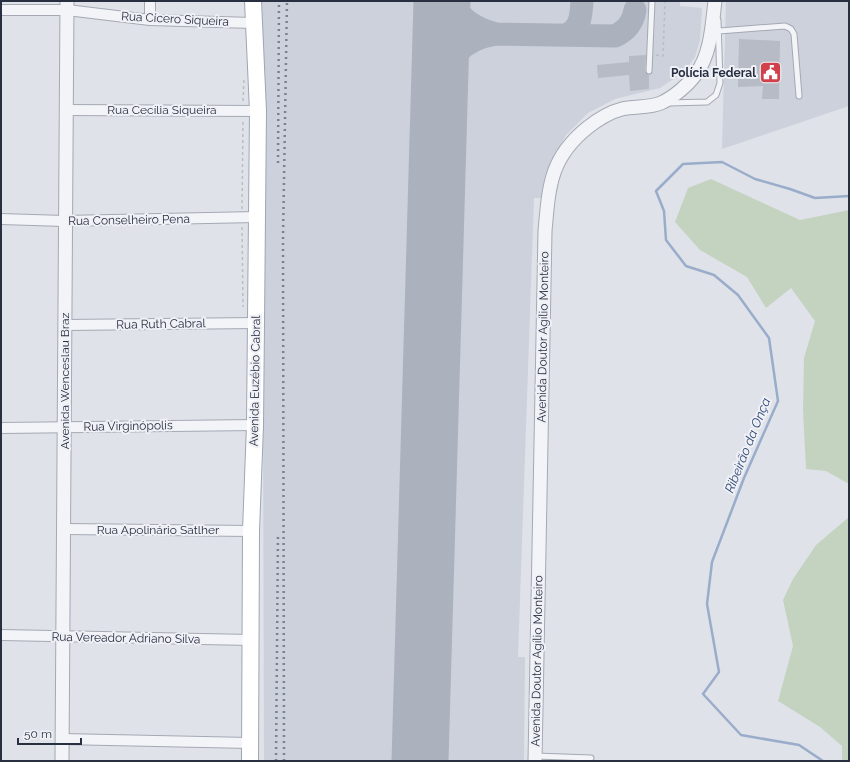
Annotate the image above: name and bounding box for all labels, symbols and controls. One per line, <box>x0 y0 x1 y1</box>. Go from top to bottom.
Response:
street label: Rua Cícero Siqueira <box>121 9 229 29</box>
public building icon: Polícia Federal <box>758 60 784 86</box>
place label: Polícia Federal <box>671 66 756 80</box>
street label: Rua Cecília Siqueira <box>107 103 217 117</box>
street label: Rua Conselheiro Pena <box>68 212 190 228</box>
street label: Avenida Doutor Agílio Monteiro <box>535 251 551 423</box>
street label: Avenida Wenceslau Braz <box>58 312 72 449</box>
street label: Avenida Euzébio Cabral <box>247 315 263 447</box>
street label: Rua Ruth Cabral <box>116 316 207 332</box>
water label: Ribeirão da Onça <box>722 395 773 495</box>
street label: Rua Virginópolis <box>83 418 173 434</box>
street label: Rua Apolinário Satlher <box>97 523 220 537</box>
street label: Avenida Doutor Agílio Monteiro <box>529 575 545 747</box>
street label: Rua Vereador Adriano Silva <box>51 630 201 646</box>
scale bar <box>18 720 81 746</box>
text: 50 m <box>24 727 52 741</box>

